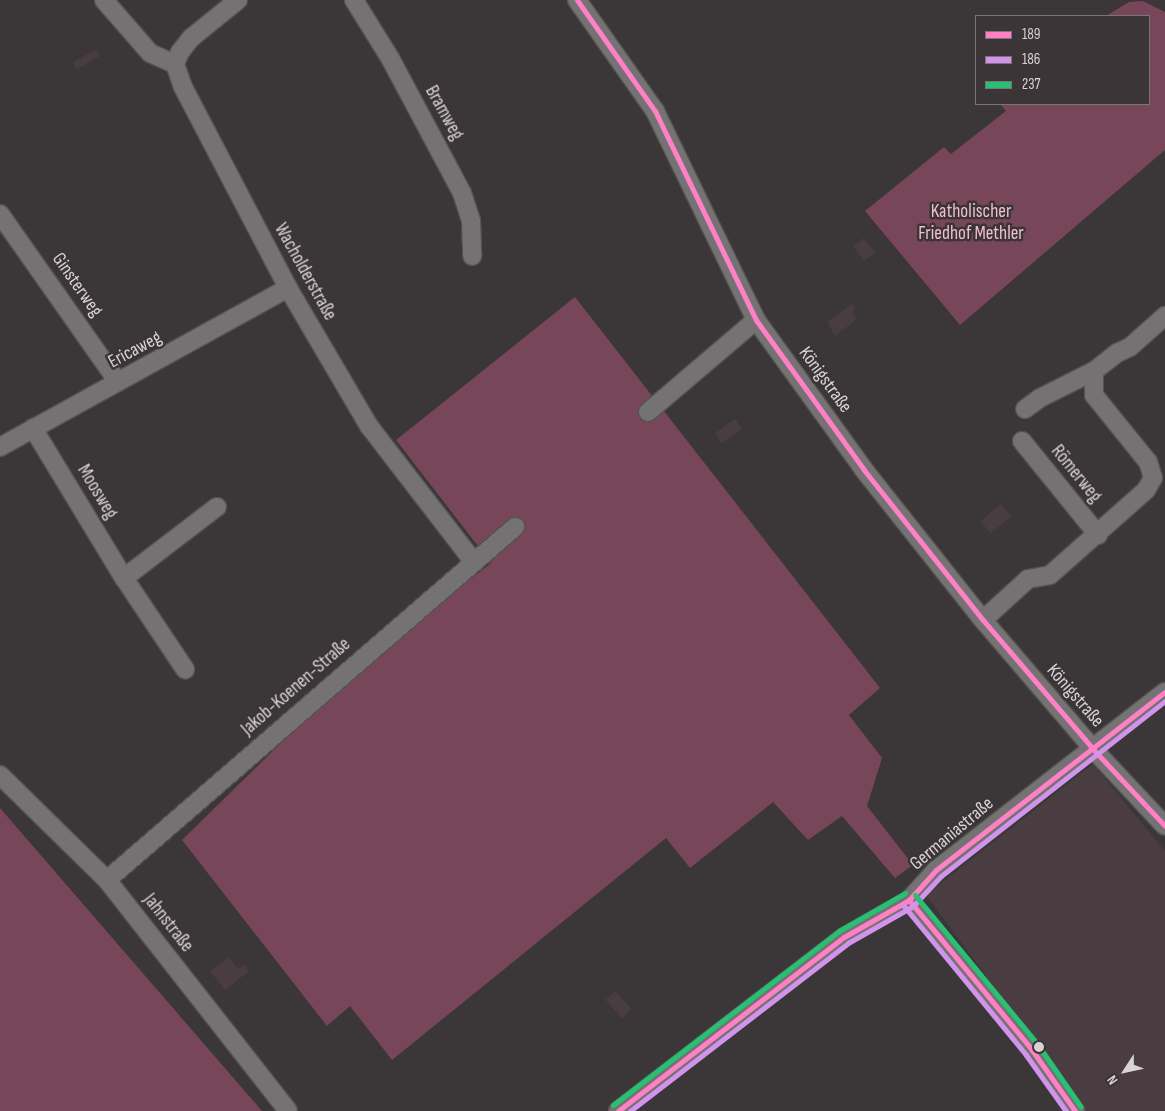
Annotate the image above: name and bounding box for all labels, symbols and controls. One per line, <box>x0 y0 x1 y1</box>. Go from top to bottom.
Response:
legend <box>975 15 1150 105</box>
text: 189 <box>1022 25 1040 44</box>
text: 186 <box>1022 50 1040 69</box>
text: 237 <box>1022 75 1041 94</box>
street label: Bramweg <box>420 82 468 144</box>
park label: Katholischer Friedhof Methler <box>918 201 1024 245</box>
street label: Wacholderstraße <box>269 219 341 325</box>
street label: Ginsterweg <box>47 249 107 321</box>
street label: Ericaweg <box>104 327 166 373</box>
street label: Königstraße <box>793 343 857 417</box>
street label: Römerweg <box>1046 440 1106 508</box>
street label: Moosweg <box>72 461 122 523</box>
street label: Jakob-Koenen-Straße <box>237 633 355 741</box>
street label: Königstraße <box>1041 660 1109 732</box>
street label: Germaniastraße <box>906 793 998 875</box>
street label: Jahnstraße <box>138 889 198 957</box>
unlabelled marker <box>1034 1042 1044 1052</box>
north arrow <box>1100 1046 1150 1096</box>
text: N <box>1103 1072 1121 1088</box>

